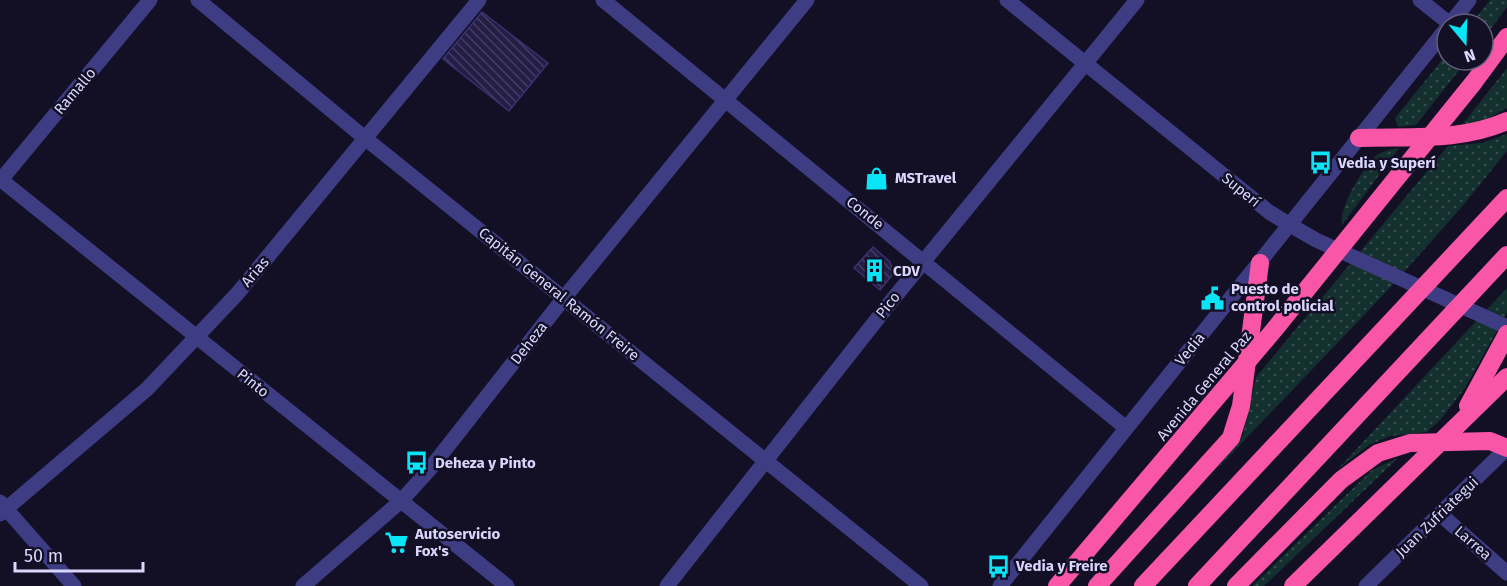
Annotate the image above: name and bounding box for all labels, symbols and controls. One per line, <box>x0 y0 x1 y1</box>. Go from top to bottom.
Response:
north arrow <box>1435 12 1495 72</box>
text: N <box>1462 45 1478 66</box>
street label: Ramallo <box>50 64 100 118</box>
bus stop icon: Vedia y Superí <box>1307 150 1333 176</box>
place label: Vedia y Superí <box>1337 154 1436 172</box>
shop icon: MSTravel <box>864 165 890 191</box>
place label: MSTravel <box>895 169 957 187</box>
street label: Superí <box>1218 169 1264 211</box>
street label: Conde <box>843 193 887 233</box>
street label: Capitán General Ramón Freire <box>475 224 643 364</box>
street label: Arias <box>237 253 273 291</box>
building icon: CDV <box>862 258 888 284</box>
place label: CDV <box>893 262 920 280</box>
place label: Puesto de control policial <box>1231 280 1334 315</box>
public building icon: Puesto de control policial <box>1200 285 1226 311</box>
street label: Pico <box>872 288 904 322</box>
street label: Deheza <box>507 318 551 368</box>
street label: Avenida General Paz <box>1153 327 1255 444</box>
street label: Vedia <box>1171 329 1209 369</box>
street label: Pinto <box>233 365 273 401</box>
bus stop icon: Deheza y Pinto <box>404 450 430 476</box>
place label: Deheza y Pinto <box>435 454 536 472</box>
street label: Juan Zufriategui <box>1392 473 1482 561</box>
street label: Larrea <box>1451 522 1495 564</box>
place label: Autoservicio Fox's <box>414 525 501 560</box>
supermarket icon: Autoservicio Fox's <box>384 530 410 556</box>
scale bar <box>15 535 142 573</box>
text: 50 m <box>24 545 63 567</box>
bus stop icon: Vedia y Freire <box>985 553 1011 579</box>
place label: Vedia y Freire <box>1015 557 1108 575</box>

